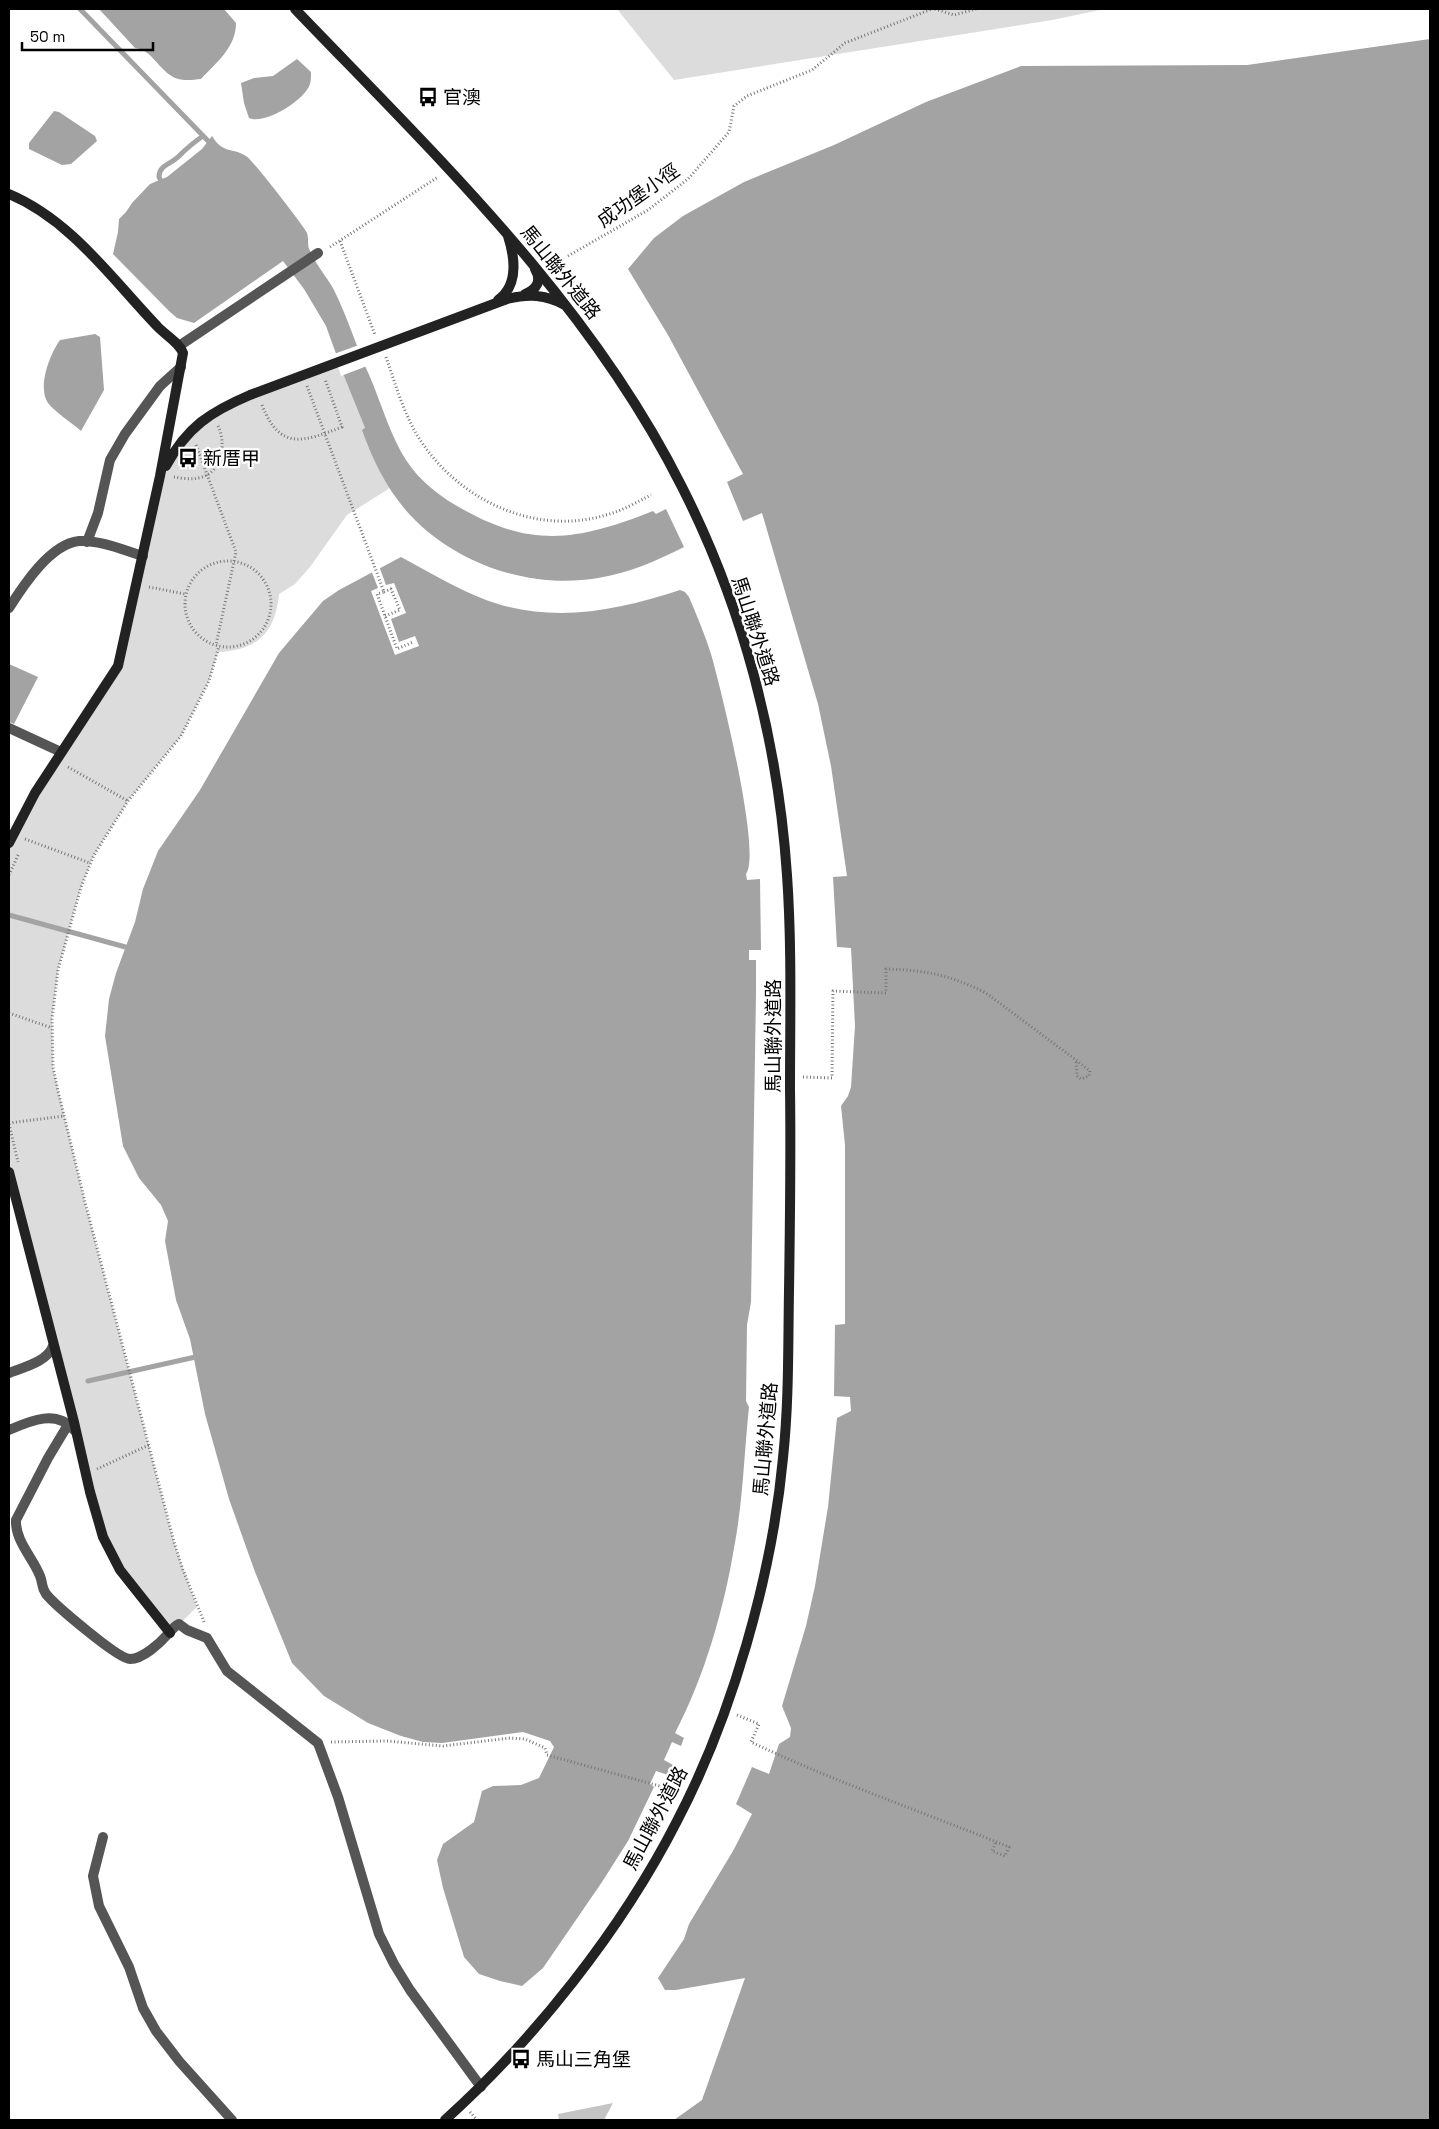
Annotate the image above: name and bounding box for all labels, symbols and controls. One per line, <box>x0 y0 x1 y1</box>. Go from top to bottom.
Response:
scale bar <box>22 20 154 52</box>
text: 50 m <box>30 27 65 46</box>
place label: 官澳 <box>443 85 481 110</box>
bus stop icon: 官澳 <box>417 86 439 108</box>
street label: 成功堡小徑 <box>592 158 684 233</box>
street label: 馬山聯外道路 <box>515 220 606 324</box>
place label: 新厝甲 <box>203 446 260 471</box>
bus stop icon: 新厝甲 <box>177 447 199 469</box>
street label: 馬山聯外道路 <box>726 573 785 689</box>
street label: 馬山聯外道路 <box>761 979 786 1093</box>
street label: 馬山聯外道路 <box>748 1381 783 1497</box>
street label: 馬山聯外道路 <box>618 1762 693 1874</box>
place label: 馬山三角堡 <box>536 2047 631 2072</box>
bus stop icon: 馬山三角堡 <box>510 2048 532 2070</box>

